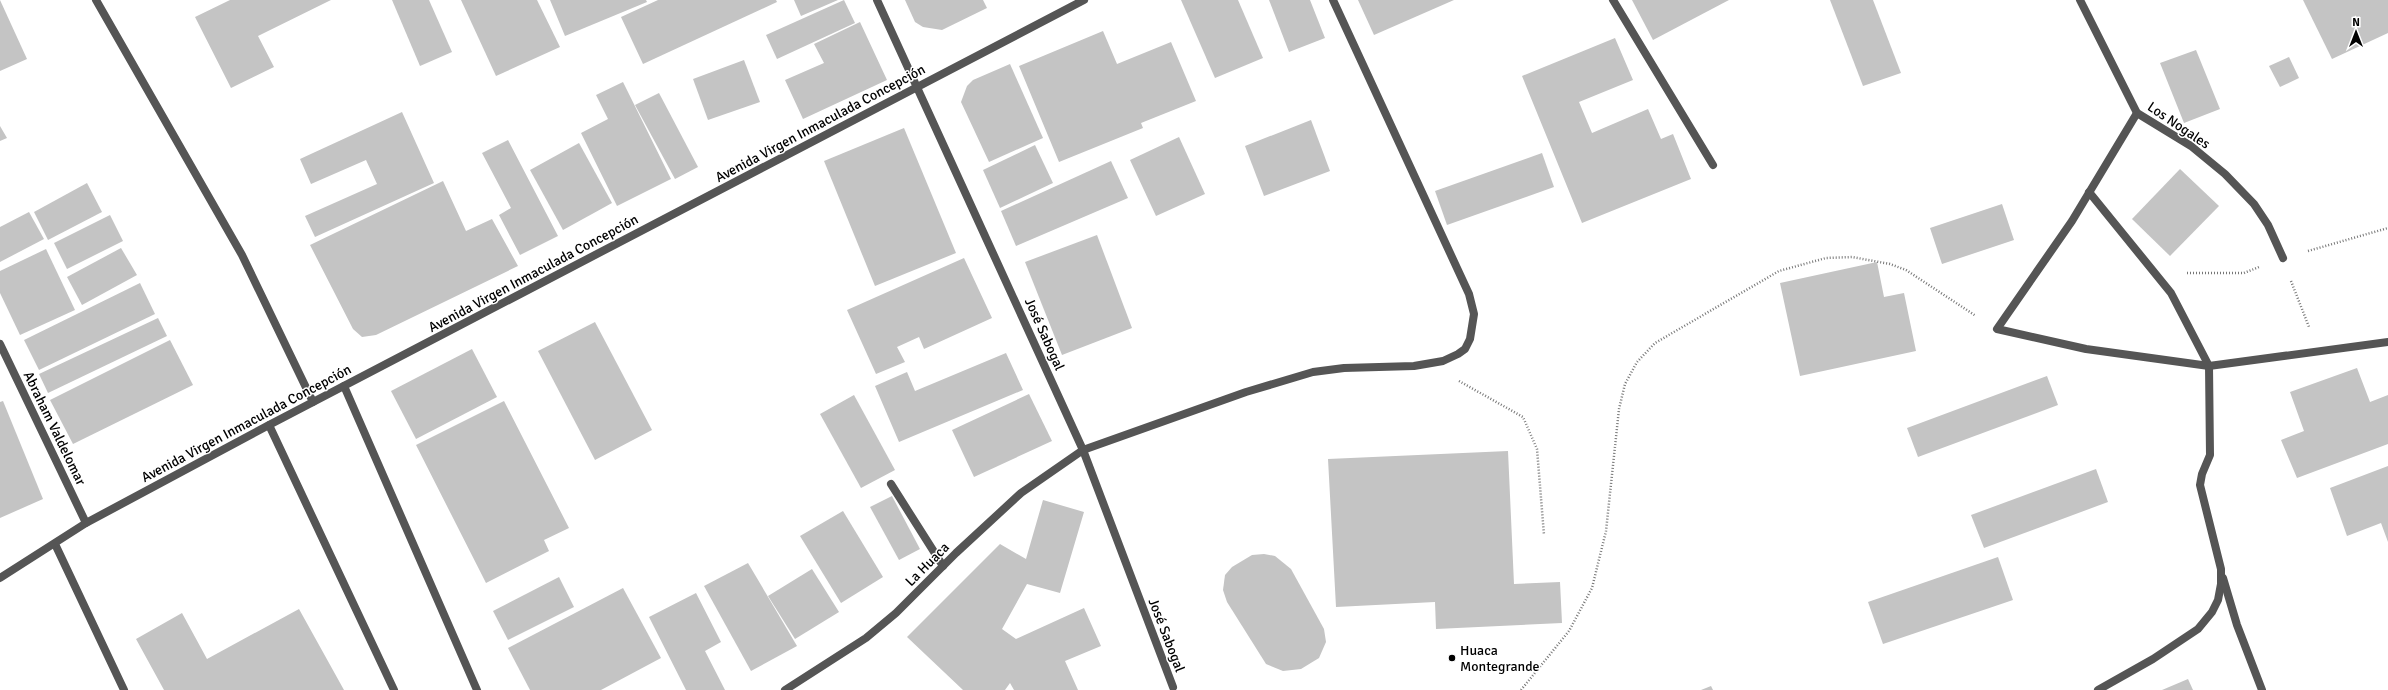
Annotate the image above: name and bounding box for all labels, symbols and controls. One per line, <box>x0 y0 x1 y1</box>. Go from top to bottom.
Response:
north arrow <box>2336 12 2376 52</box>
text: N <box>2352 16 2360 29</box>
street label: Avenida Virgen Inmaculada Concepción <box>712 61 928 186</box>
street label: Los Nogales <box>2144 98 2213 153</box>
street label: Avenida Virgen Inmaculada Concepción <box>425 211 641 336</box>
street label: José Sabogal <box>1021 295 1068 373</box>
street label: Avenida Virgen Inmaculada Concepción <box>138 361 354 486</box>
street label: Abraham Valdelomar <box>20 368 90 489</box>
street label: La Huaca <box>902 539 953 590</box>
street label: José Sabogal <box>1145 596 1188 675</box>
place label: Huaca Montegrande <box>1460 642 1540 675</box>
marker: Huaca Montegrande <box>1447 653 1457 663</box>

